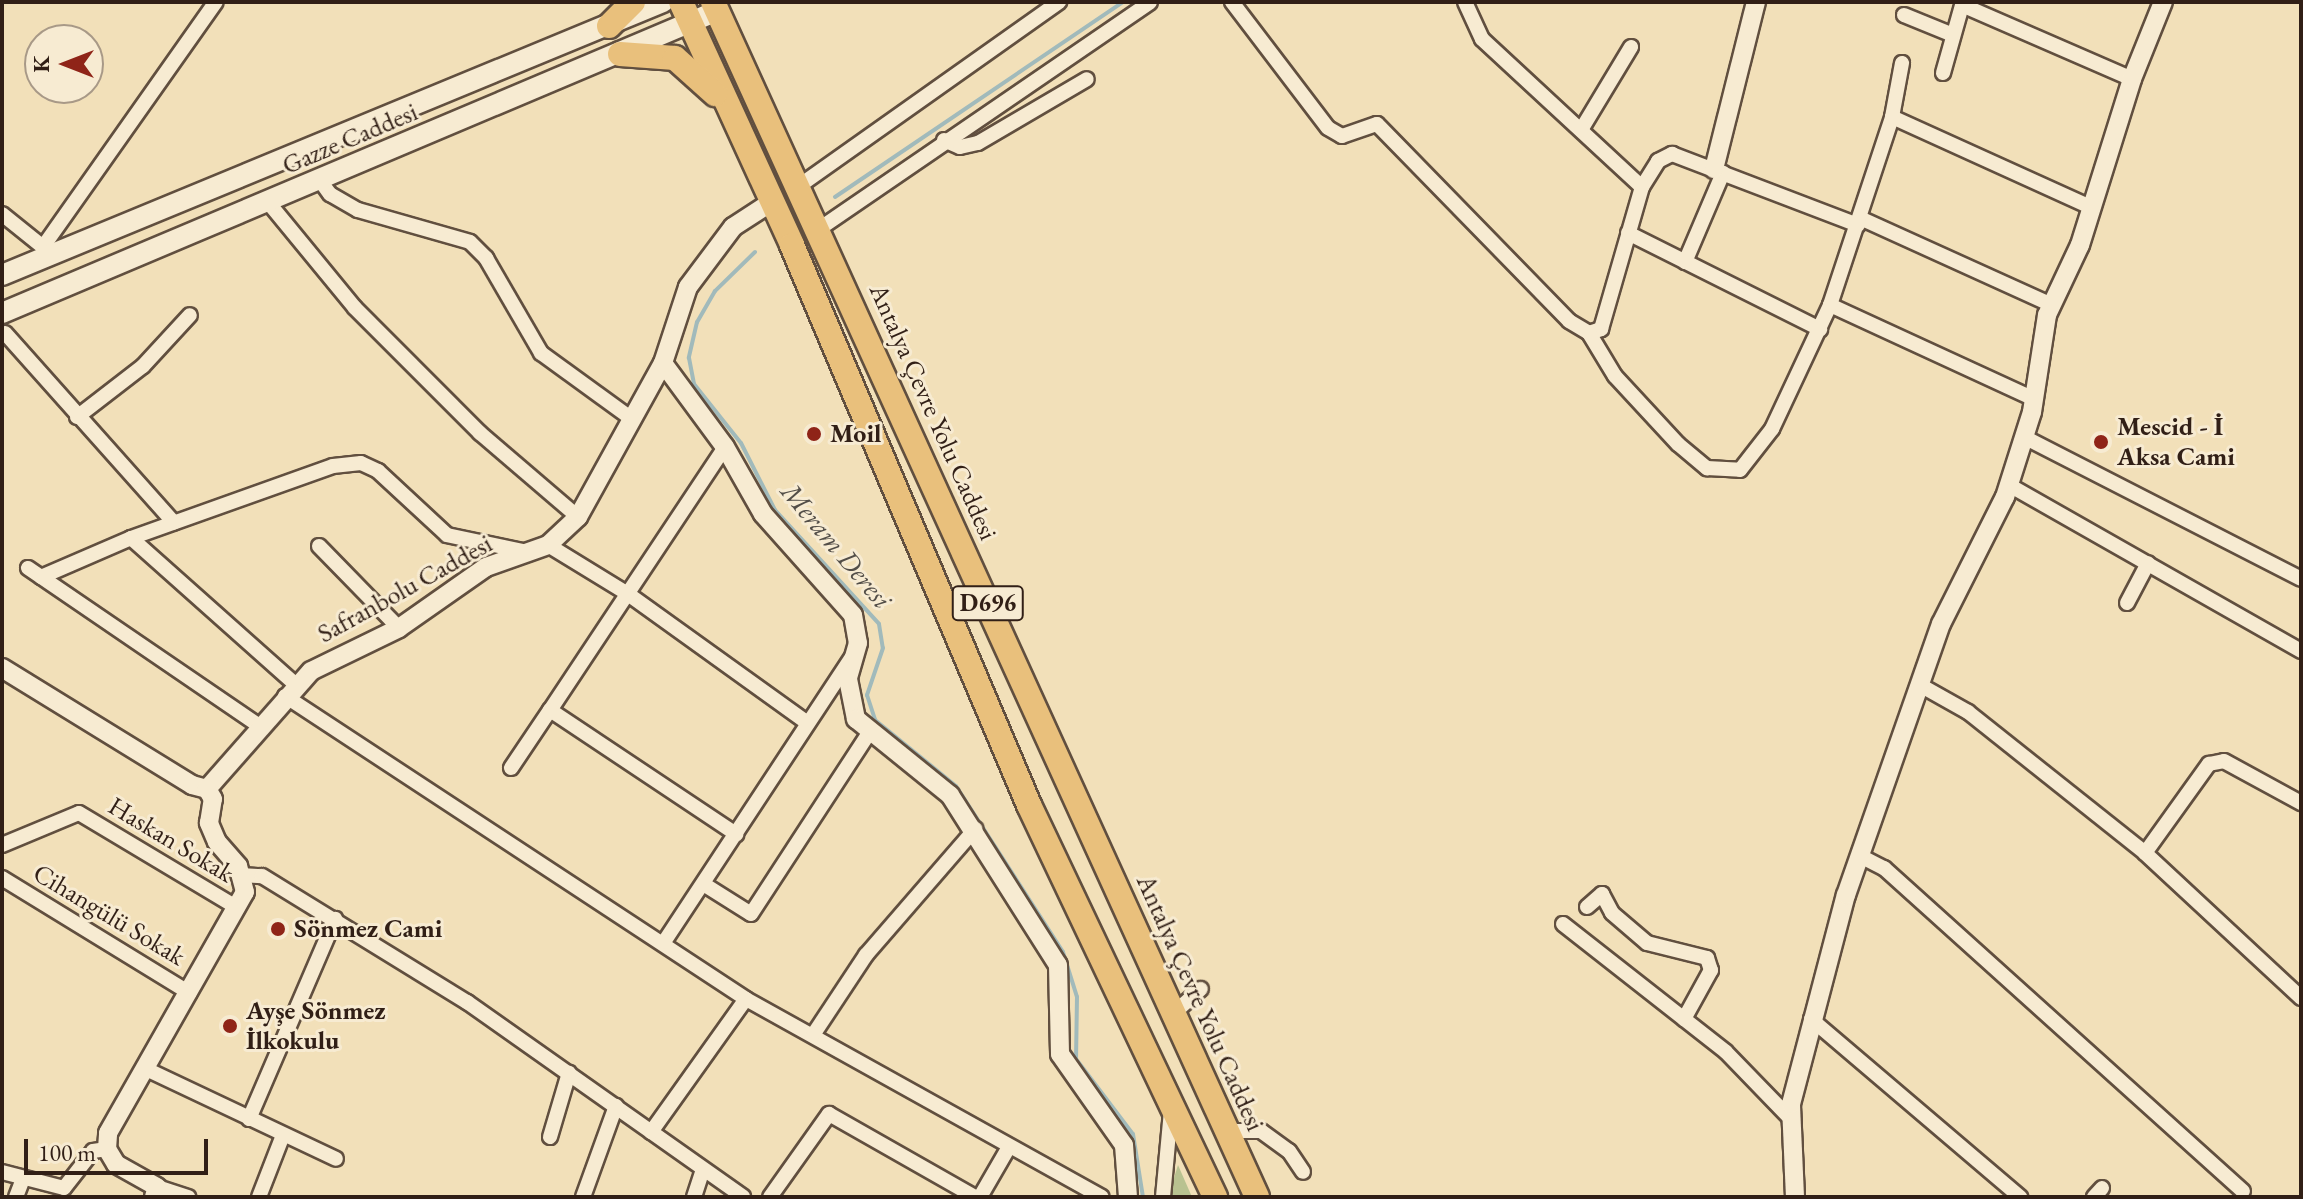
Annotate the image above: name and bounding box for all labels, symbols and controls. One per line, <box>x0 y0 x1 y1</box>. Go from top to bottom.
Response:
north arrow <box>24 24 104 104</box>
text: K <box>27 56 56 72</box>
street label: Gazze Caddesi <box>278 97 422 181</box>
street label: Antalya Çevre Yolu Caddesi <box>862 279 1004 545</box>
place label: Mescid - İ Aksa Cami <box>2117 411 2235 472</box>
place label: Moil <box>830 418 881 450</box>
marker: Moil <box>805 425 823 443</box>
marker: Mescid - İ Aksa Cami <box>2092 433 2110 451</box>
water label: Meram Deresi <box>775 475 899 615</box>
street label: Safranbolu Caddesi <box>312 528 498 650</box>
road number: D696 <box>950 583 1026 623</box>
street label: Haskan Sokak <box>103 790 239 890</box>
street label: Cihangülü Sokak <box>27 857 191 973</box>
street label: Antalya Çevre Yolu Caddesi <box>1129 870 1271 1136</box>
place label: Sönmez Cami <box>294 913 442 945</box>
marker: Sönmez Cami <box>269 920 287 938</box>
place label: Ayşe Sönmez İlkokulu <box>246 995 386 1056</box>
marker: Ayşe Sönmez İlkokulu <box>221 1017 239 1035</box>
scale bar <box>28 1123 212 1173</box>
text: 100 m <box>38 1137 96 1168</box>

